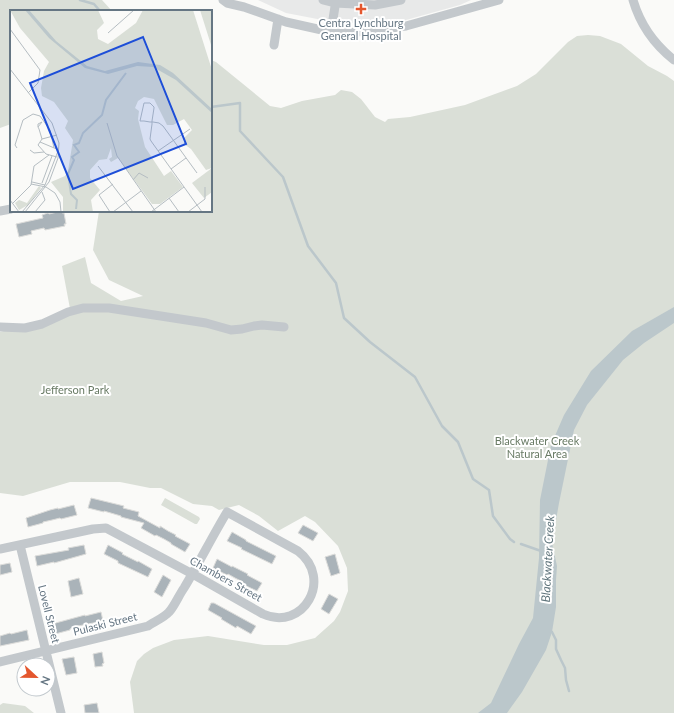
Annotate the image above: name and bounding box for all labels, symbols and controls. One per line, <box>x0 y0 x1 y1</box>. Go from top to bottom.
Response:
marker: Centra Lynchburg General Hospital <box>355 3 367 15</box>
inset map <box>10 10 212 212</box>
place label: Centra Lynchburg General Hospital <box>319 16 404 42</box>
park label: Jefferson Park <box>41 383 110 396</box>
park label: Blackwater Creek Natural Area <box>495 434 580 460</box>
water label: Blackwater Creek <box>538 515 557 603</box>
street label: Chambers Street <box>188 553 265 604</box>
street label: Lovell Street <box>36 583 63 644</box>
street label: Pulaski Street <box>72 609 138 638</box>
north arrow <box>16 657 56 697</box>
text: N <box>38 675 53 687</box>

